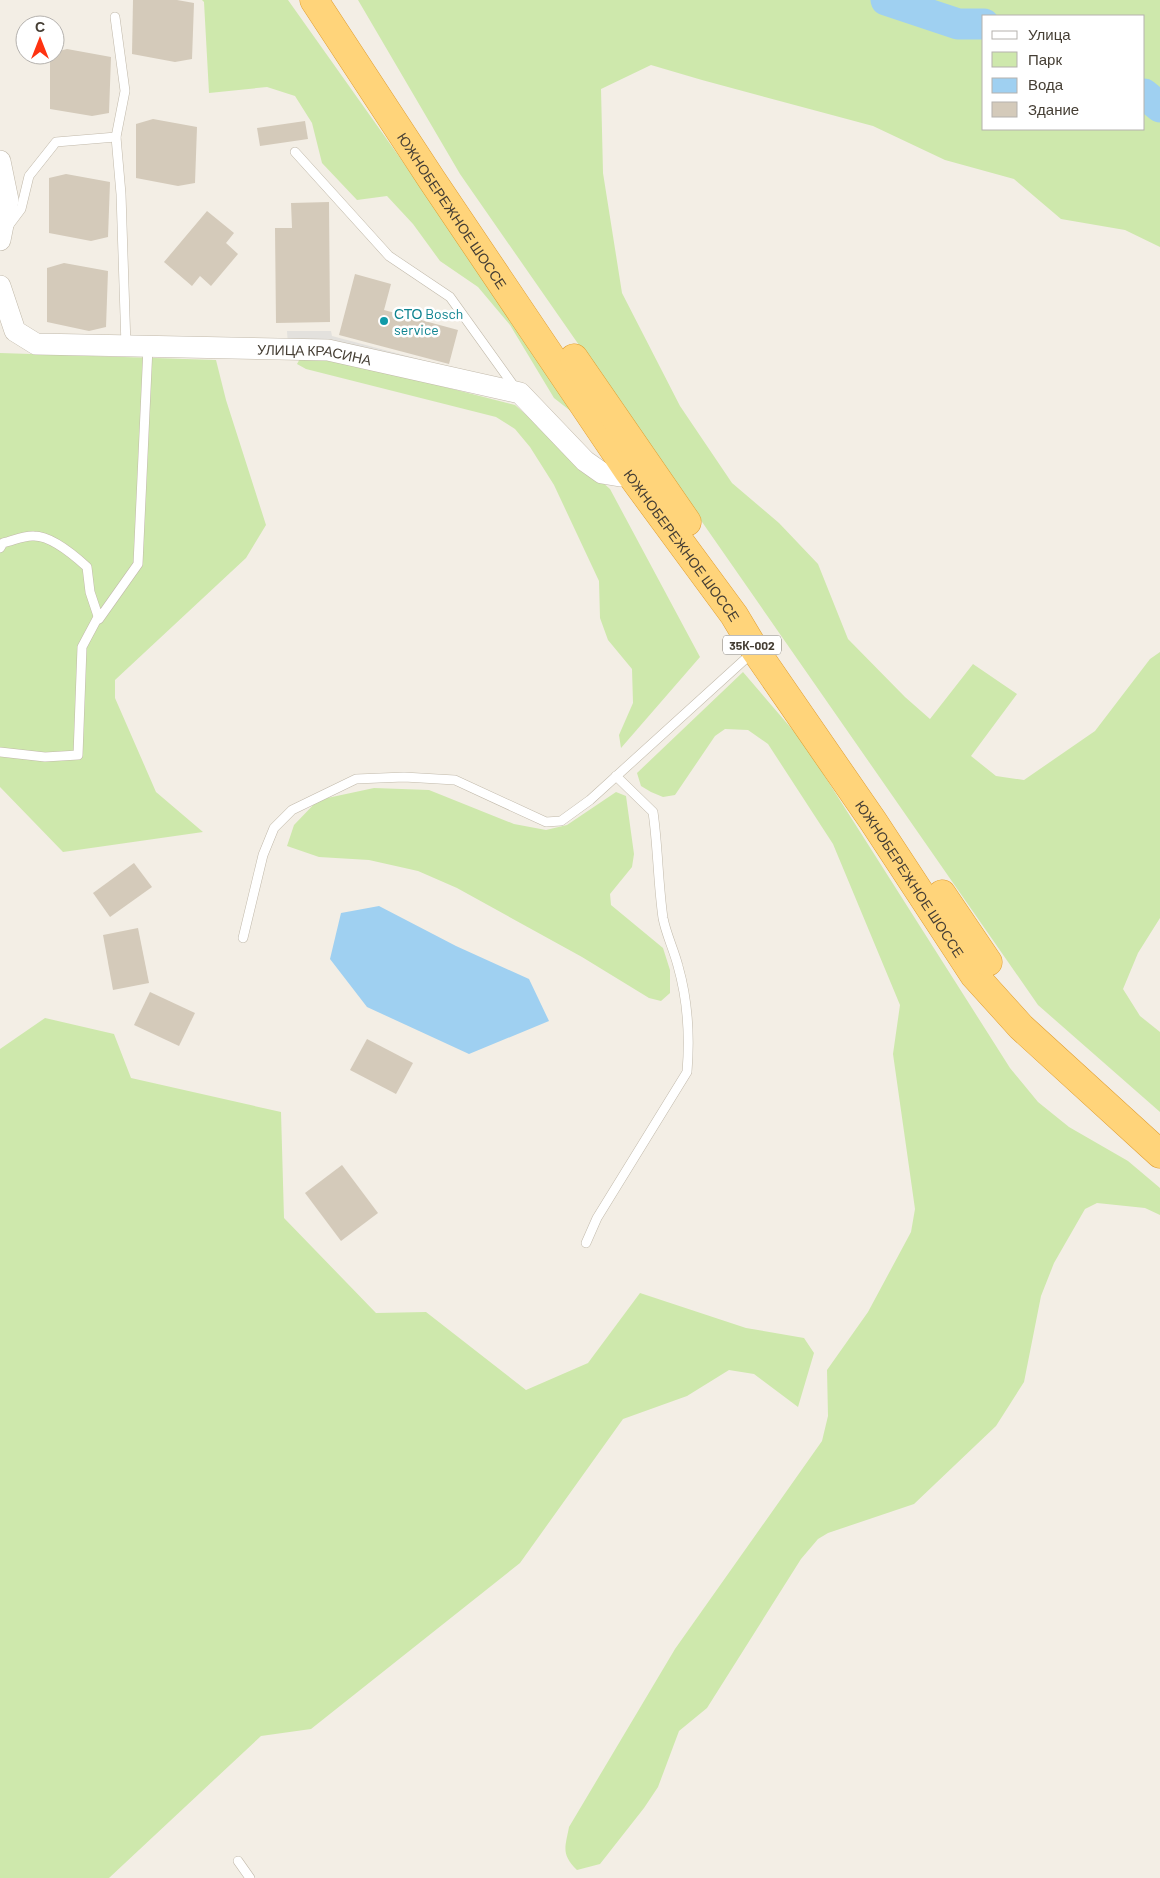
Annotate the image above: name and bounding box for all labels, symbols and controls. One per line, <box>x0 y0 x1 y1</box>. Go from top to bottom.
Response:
north arrow <box>15 15 65 65</box>
legend <box>982 15 1145 130</box>
text: С <box>35 18 45 35</box>
text: Улица <box>1028 25 1071 43</box>
text: Парк <box>1028 50 1062 68</box>
text: Вода <box>1028 75 1064 93</box>
text: Здание <box>1028 100 1079 118</box>
street label: ЮЖНОБЕРЕЖНОЕ ШОССЕ <box>394 129 511 292</box>
place label: СТО Bosch service <box>394 305 463 338</box>
marker: СТО Bosch service <box>378 315 390 327</box>
street label: УЛИЦА КРАСИНА <box>257 340 374 368</box>
street label: ЮЖНОБЕРЕЖНОЕ ШОССЕ <box>621 466 744 624</box>
road number: 35К-002 <box>723 636 781 654</box>
street label: ЮЖНОБЕРЕЖНОЕ ШОССЕ <box>853 797 968 960</box>

